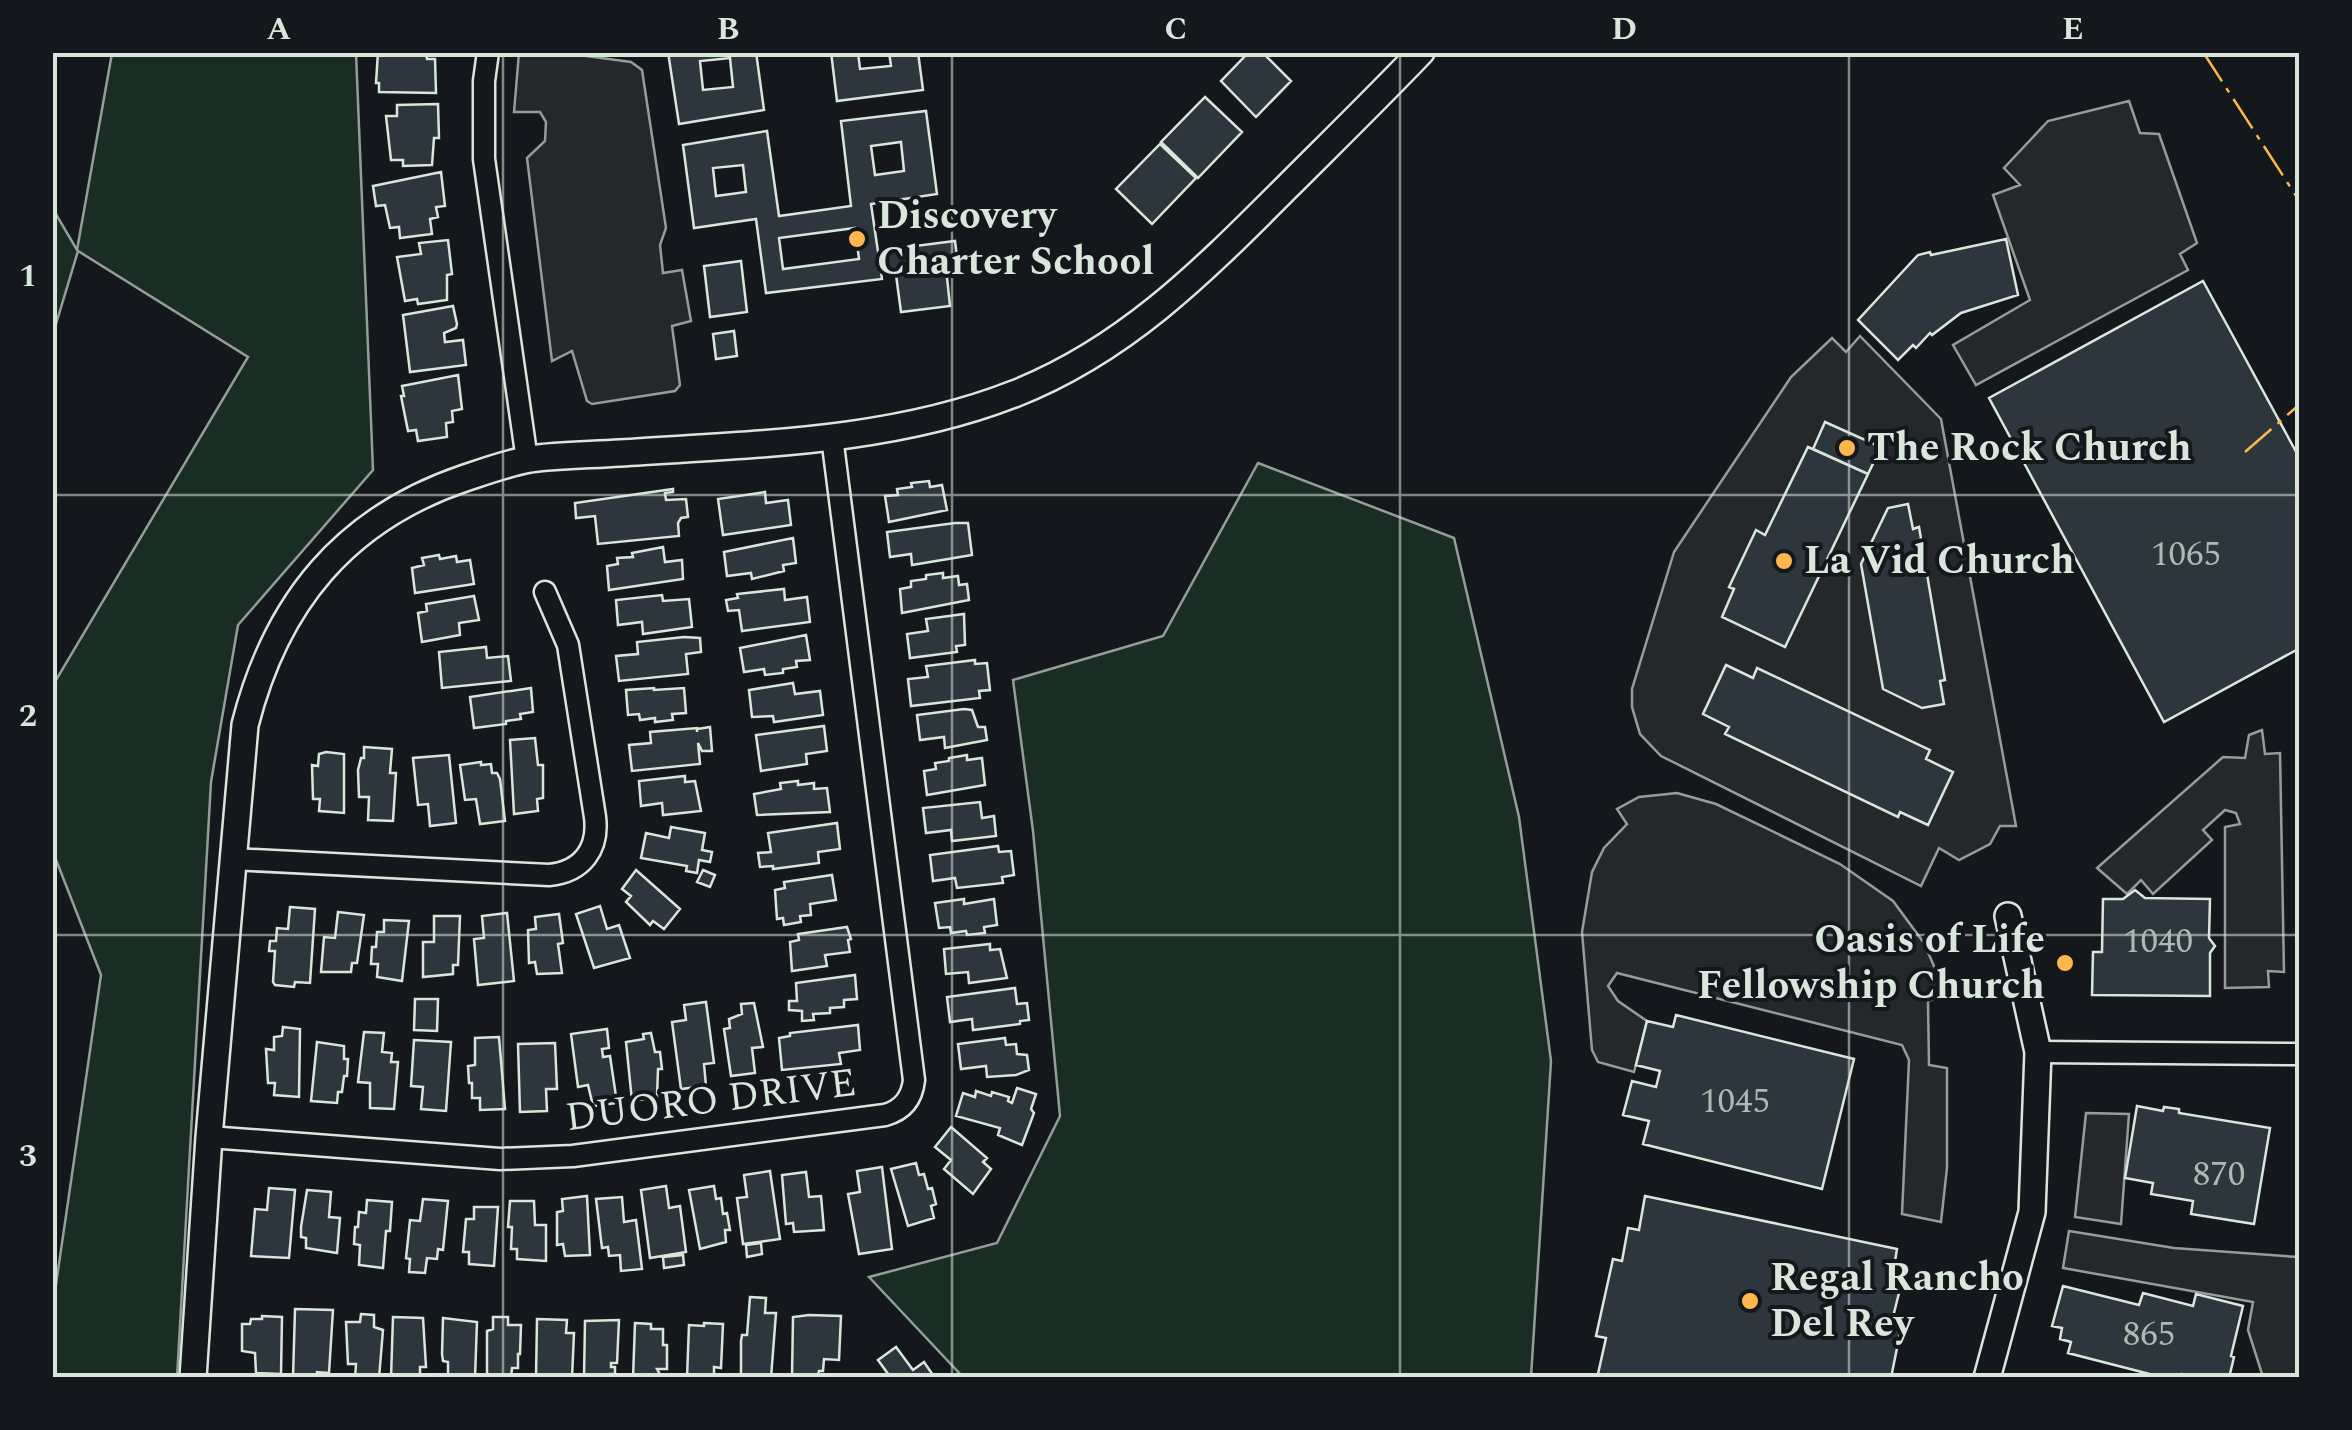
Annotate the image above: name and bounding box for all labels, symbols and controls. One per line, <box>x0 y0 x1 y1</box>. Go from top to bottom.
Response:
text: A <box>267 5 292 54</box>
text: B <box>717 5 739 54</box>
text: C <box>1165 5 1187 54</box>
text: D <box>1611 5 1637 54</box>
text: E <box>2062 5 2084 54</box>
place label: Discovery Charter School <box>877 186 1154 293</box>
marker: Discovery Charter School <box>846 228 868 250</box>
text: 1 <box>19 252 37 301</box>
place label: The Rock Church <box>1867 418 2192 479</box>
marker: The Rock Church <box>1836 437 1858 459</box>
house number: 1065 <box>2151 528 2221 581</box>
place label: La Vid Church <box>1804 531 2075 592</box>
marker: La Vid Church <box>1773 550 1795 572</box>
text: 2 <box>19 692 37 741</box>
place label: Oasis of Life Fellowship Church <box>1697 910 2045 1017</box>
house number: 1040 <box>2123 915 2193 968</box>
marker: Oasis of Life Fellowship Church <box>2054 952 2076 974</box>
street label: DUORO DRIVE <box>562 1053 860 1149</box>
house number: 1045 <box>1700 1075 1770 1128</box>
text: 3 <box>19 1132 37 1181</box>
house number: 870 <box>2193 1148 2245 1201</box>
place label: Regal Rancho Del Rey <box>1770 1248 2024 1355</box>
marker: Regal Rancho Del Rey <box>1739 1290 1761 1312</box>
house number: 865 <box>2123 1308 2175 1361</box>

